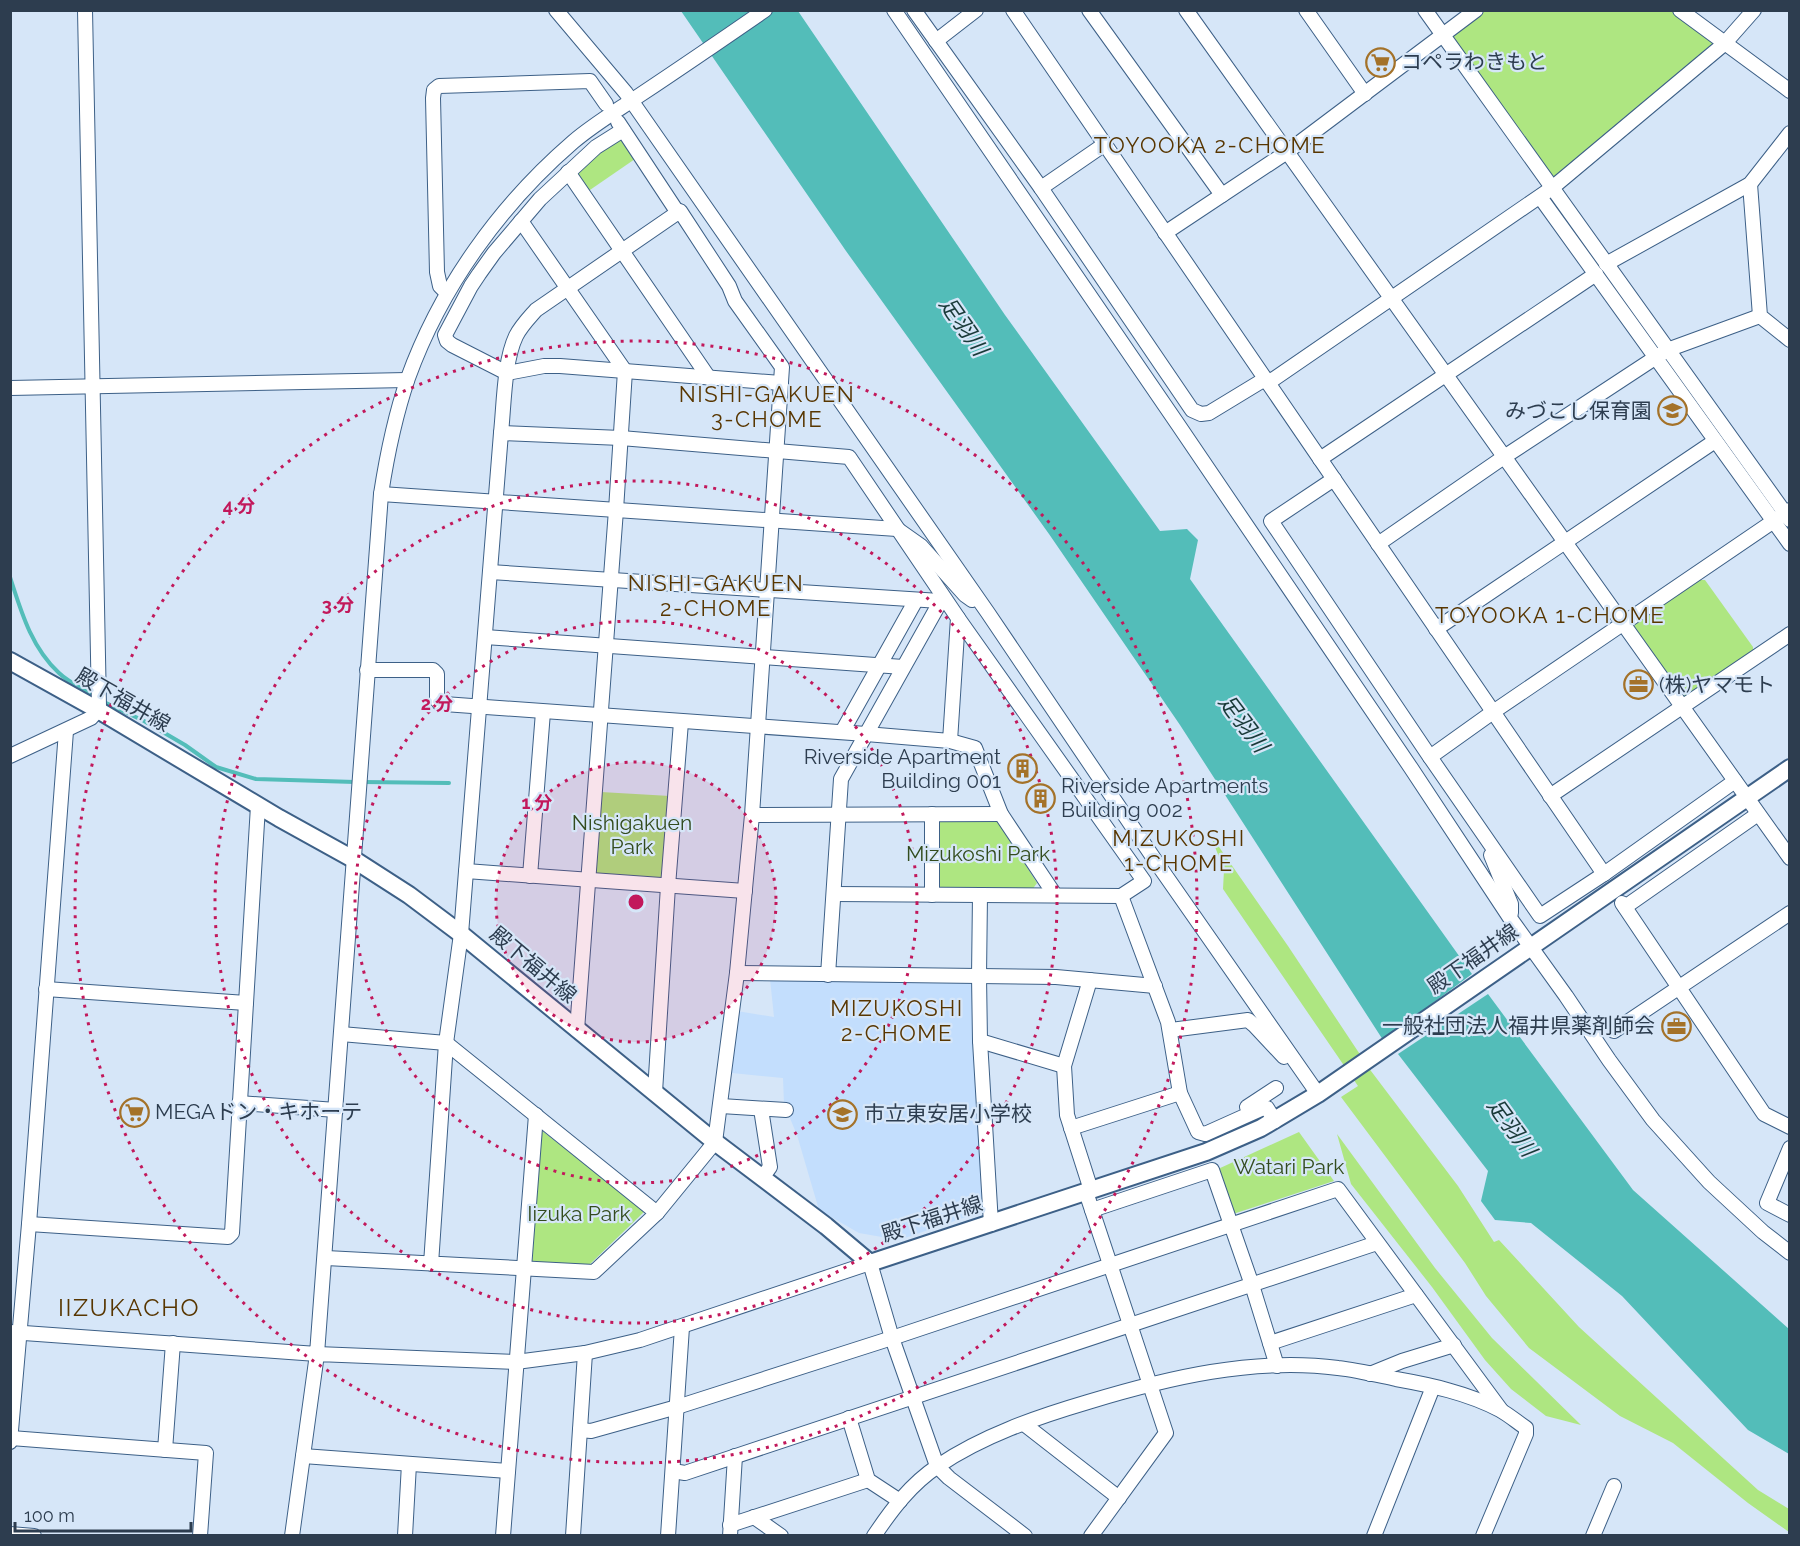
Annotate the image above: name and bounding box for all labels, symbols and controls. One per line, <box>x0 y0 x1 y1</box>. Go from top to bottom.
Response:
supermarket icon: コペラわきもと <box>1364 46 1396 78</box>
place label: コペラわきもと <box>1401 49 1548 74</box>
district label: TOYOOKA 2-CHOME <box>1094 132 1326 158</box>
water label: 足羽川 <box>934 292 995 362</box>
district label: NISHI-GAKUEN 3-CHOME <box>679 381 855 432</box>
school or university icon: みづこし保育園 <box>1657 395 1689 427</box>
place label: みづこし保育園 <box>1505 398 1652 423</box>
text: 4 分 <box>223 495 255 516</box>
district label: NISHI-GAKUEN 2-CHOME <box>628 570 804 621</box>
text: 3 分 <box>322 594 354 615</box>
district label: TOYOOKA 1-CHOME <box>1435 602 1665 628</box>
street label: 殿下福井線 <box>72 662 175 737</box>
office icon: (株)ヤマモト <box>1622 669 1654 701</box>
place label: (株)ヤマモト <box>1659 672 1775 697</box>
water label: 足羽川 <box>1214 689 1275 759</box>
text: 2 分 <box>421 693 453 714</box>
place label: Riverside Apartment Building 001 <box>804 744 1001 793</box>
building icon: Riverside Apartment Building 001 <box>1006 753 1038 785</box>
place label: Riverside Apartments Building 002 <box>1061 773 1268 822</box>
building icon: Riverside Apartments Building 002 <box>1024 782 1056 814</box>
text: 1 分 <box>521 792 553 813</box>
park label: Nishigakuen Park <box>572 810 692 859</box>
district label: MIZUKOSHI 1-CHOME <box>1112 825 1246 876</box>
park label: Mizukoshi Park <box>906 841 1050 866</box>
centre of rings <box>626 892 646 912</box>
street label: 殿下福井線 <box>1423 918 1523 999</box>
street label: 殿下福井線 <box>485 921 582 1008</box>
district label: MIZUKOSHI 2-CHOME <box>830 995 964 1046</box>
office icon: 一般社団法人福井県薬剤師会 <box>1660 1010 1692 1042</box>
place label: 一般社団法人福井県薬剤師会 <box>1382 1013 1655 1038</box>
water label: 足羽川 <box>1482 1093 1543 1163</box>
supermarket icon: MEGAドン・キホーテ <box>118 1096 150 1128</box>
school or university icon: 市立東安居小学校 <box>827 1098 859 1130</box>
place label: MEGAドン・キホーテ <box>155 1099 362 1124</box>
place label: 市立東安居小学校 <box>864 1101 1032 1126</box>
park label: Watari Park <box>1234 1154 1344 1179</box>
street label: 殿下福井線 <box>878 1190 986 1247</box>
park label: Iizuka Park <box>527 1201 631 1226</box>
district label: IIZUKACHO <box>58 1293 200 1322</box>
scale bar <box>15 1495 190 1533</box>
text: 100 m <box>24 1505 75 1526</box>

